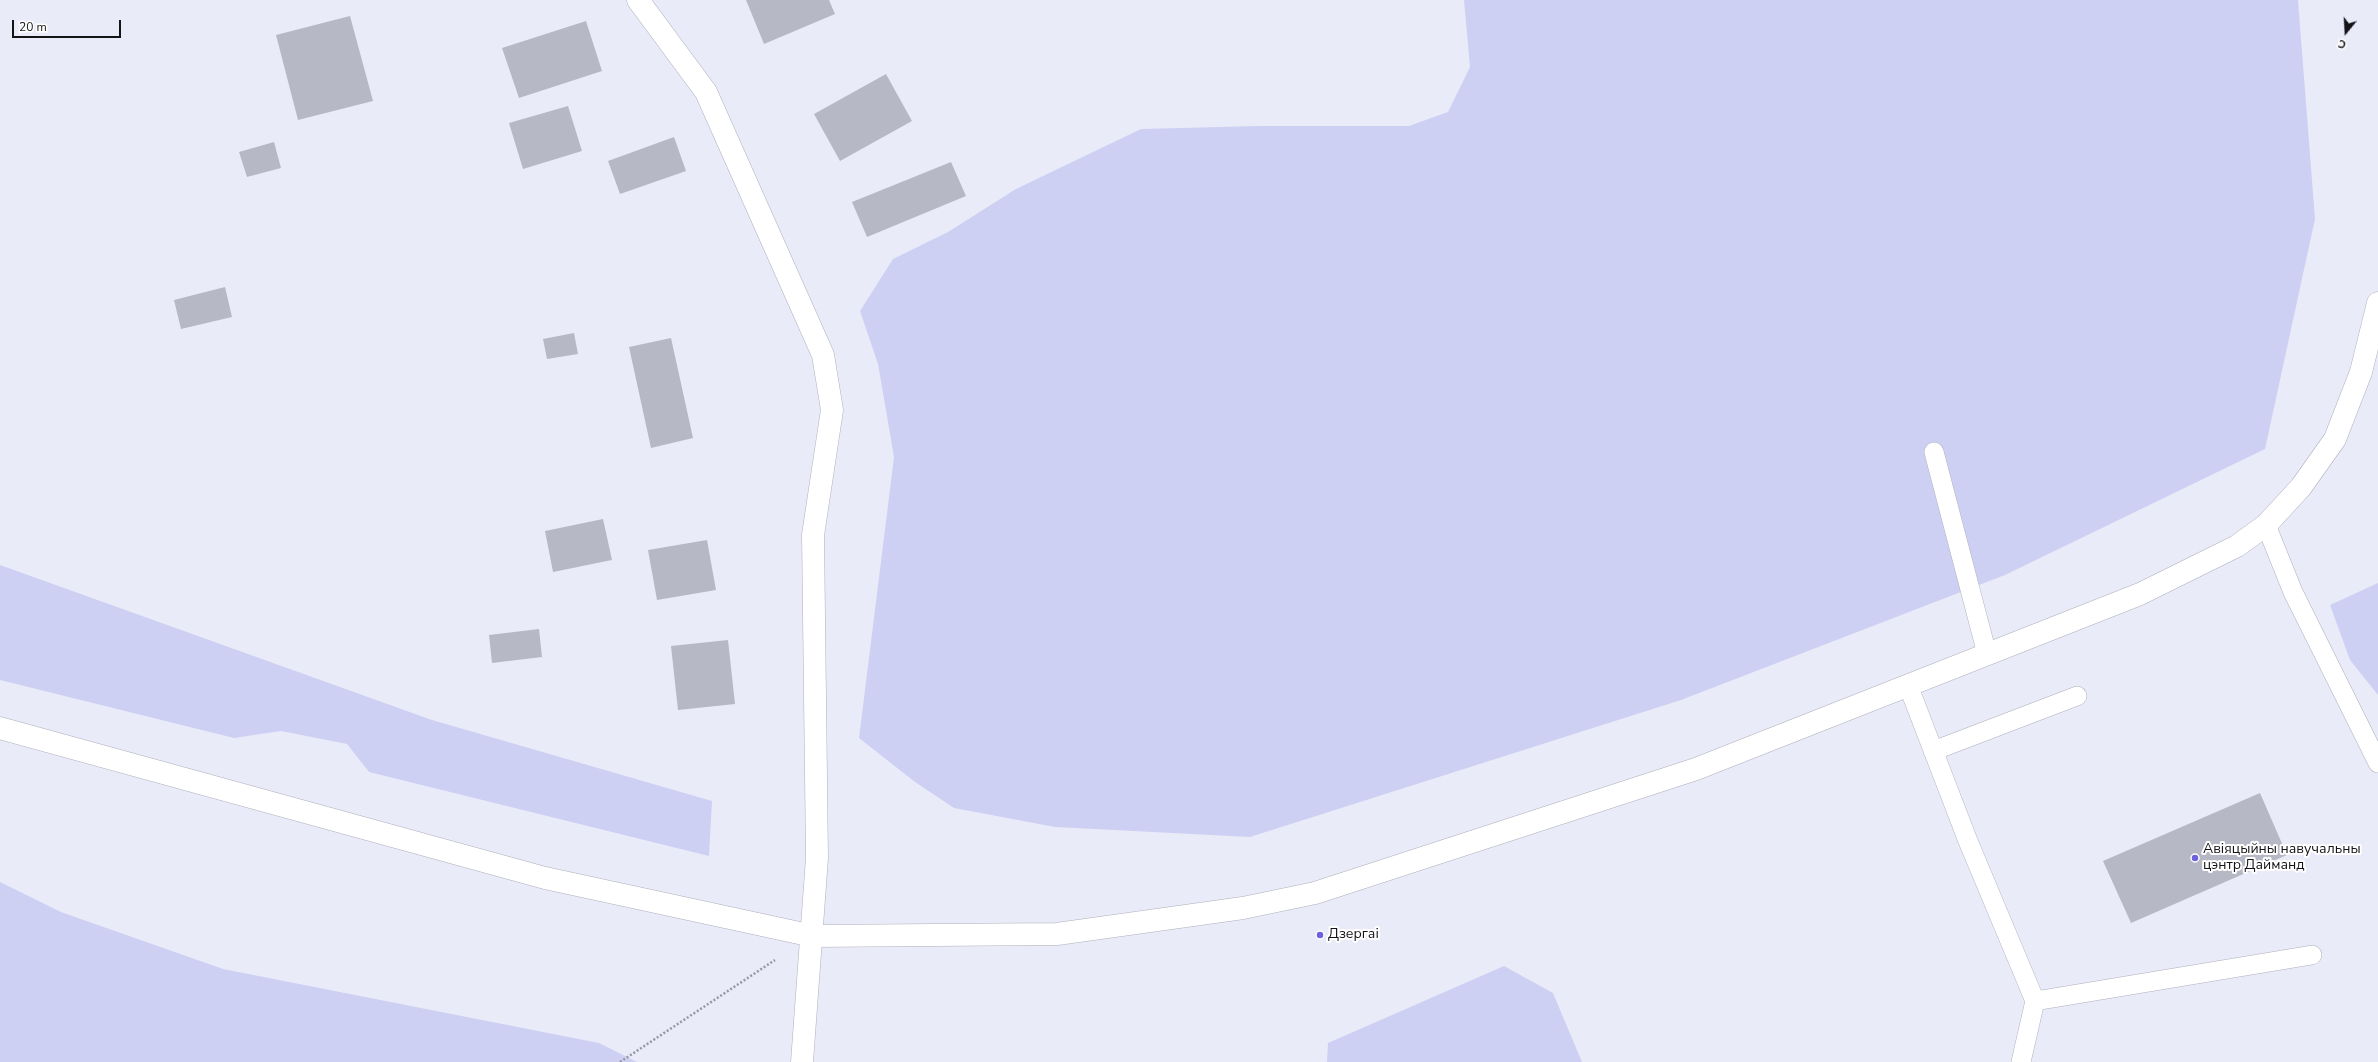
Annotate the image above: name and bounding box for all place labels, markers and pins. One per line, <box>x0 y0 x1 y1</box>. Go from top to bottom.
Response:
place label: Авіяцыйны навучальны цэнтр Дайманд <box>2203 842 2361 874</box>
marker: Авіяцыйны навучальны цэнтр Дайманд <box>2190 853 2200 863</box>
place label: Дзергаі <box>1328 927 1379 943</box>
marker: Дзергаі <box>1315 930 1325 940</box>

